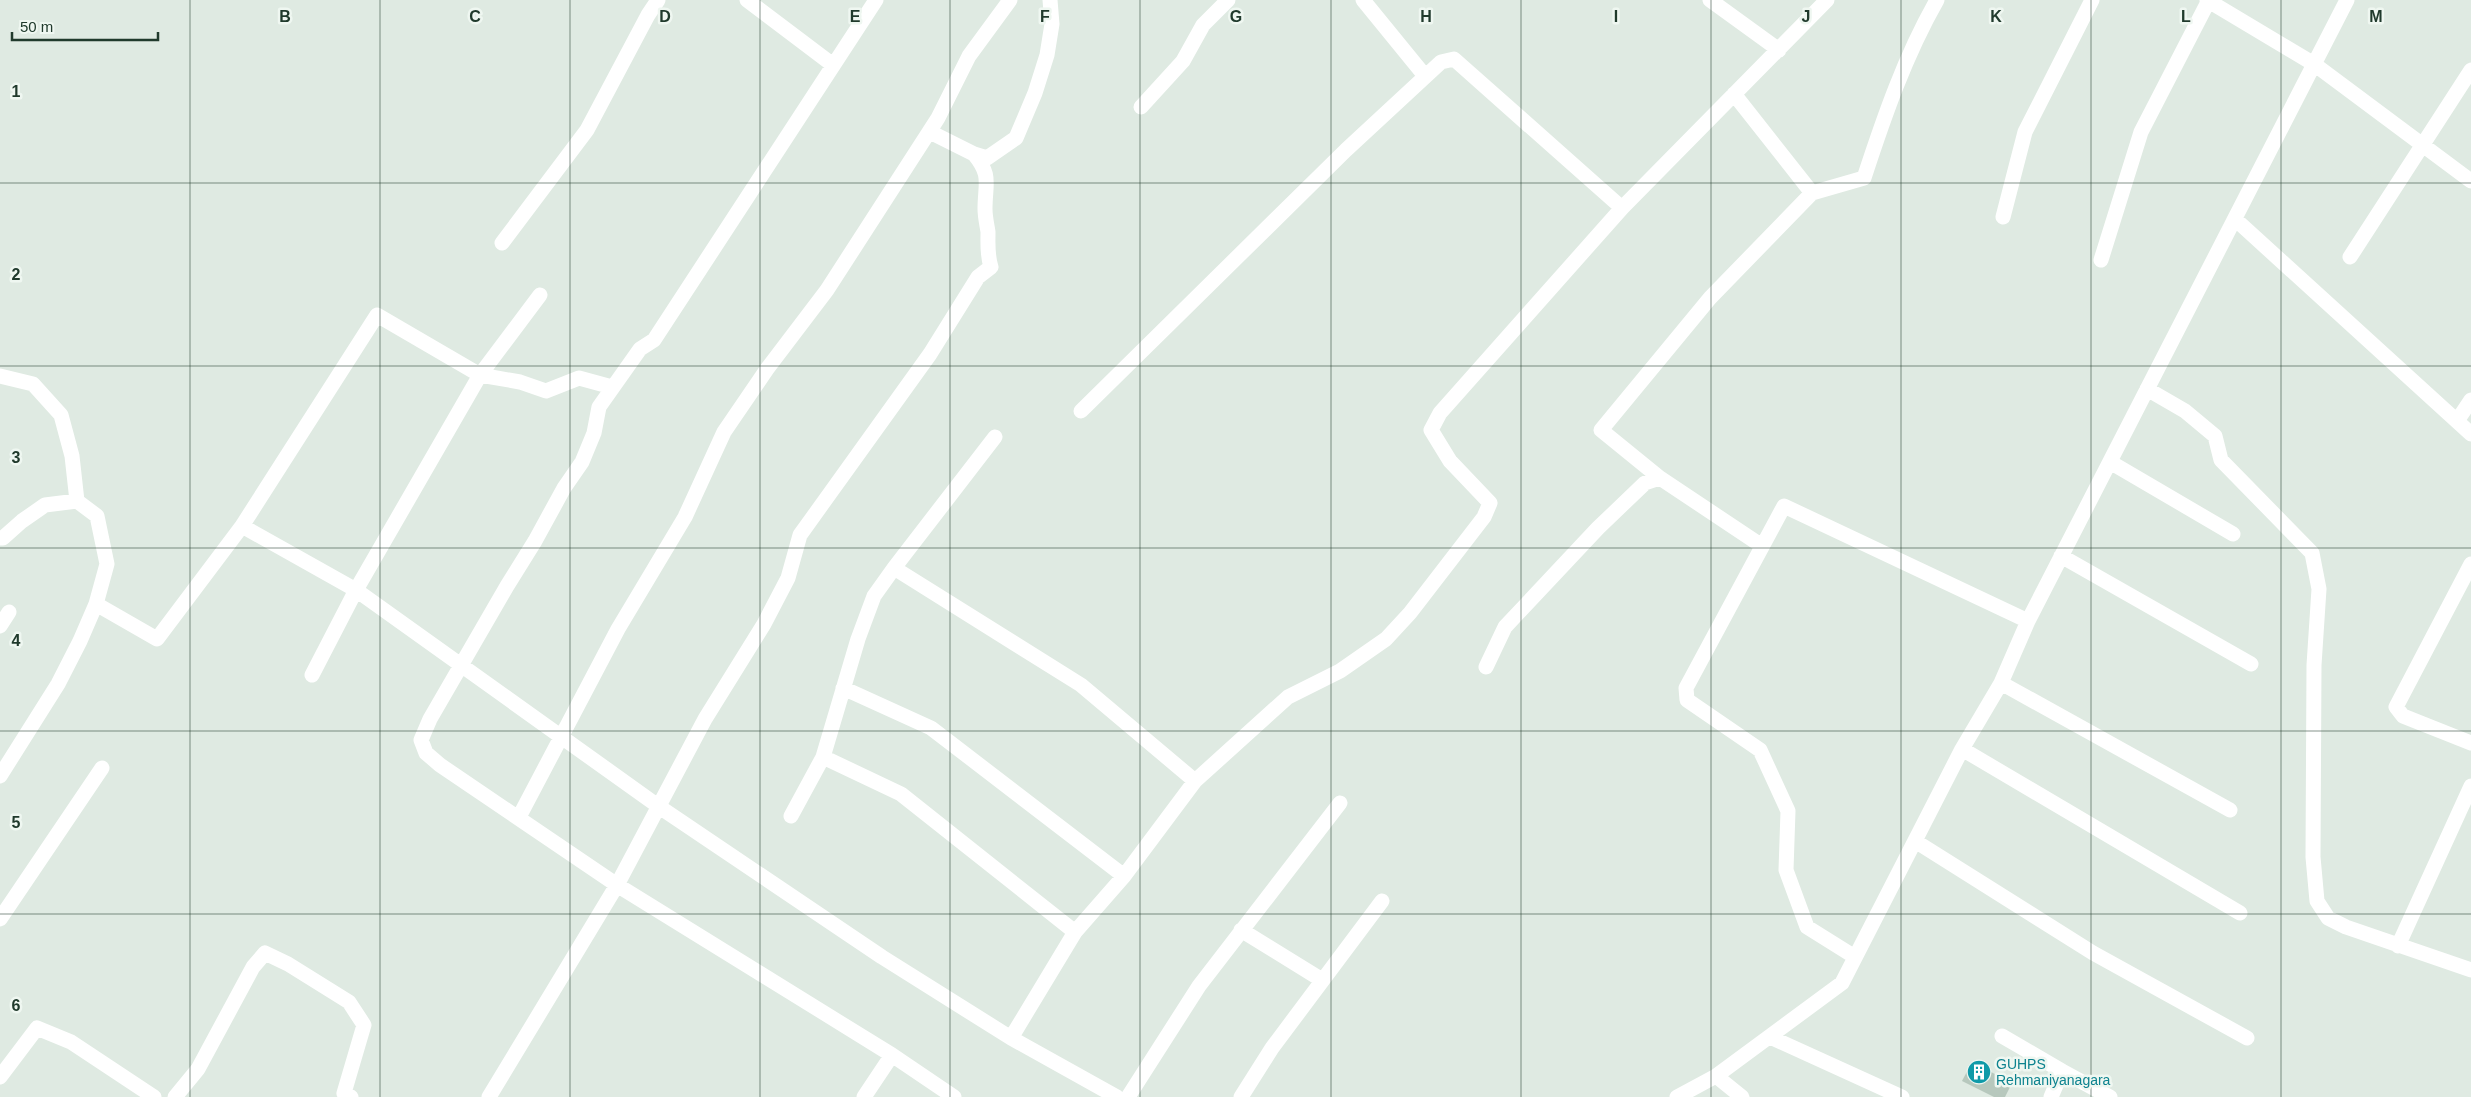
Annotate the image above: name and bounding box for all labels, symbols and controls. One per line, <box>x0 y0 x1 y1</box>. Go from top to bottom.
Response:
text: B <box>279 8 291 25</box>
text: C <box>469 8 481 25</box>
text: D <box>659 8 671 25</box>
text: E <box>850 8 861 25</box>
text: F <box>1040 8 1050 25</box>
text: G <box>1230 8 1242 25</box>
text: H <box>1420 8 1432 25</box>
text: I <box>1614 8 1618 25</box>
text: J <box>1802 8 1810 25</box>
text: K <box>1990 8 2002 25</box>
text: L <box>2181 8 2191 25</box>
text: M <box>2369 8 2383 25</box>
scale bar <box>12 10 159 42</box>
text: 50 m <box>20 18 53 35</box>
text: 1 <box>12 83 21 100</box>
text: 2 <box>12 266 21 283</box>
text: 3 <box>12 449 21 466</box>
text: 4 <box>12 632 21 649</box>
text: 5 <box>12 814 21 831</box>
text: 6 <box>12 997 21 1014</box>
place label: GUHPS Rehmaniyanagara <box>1996 1056 2111 1088</box>
building icon: GUHPS Rehmaniyanagara <box>1966 1059 1992 1085</box>

